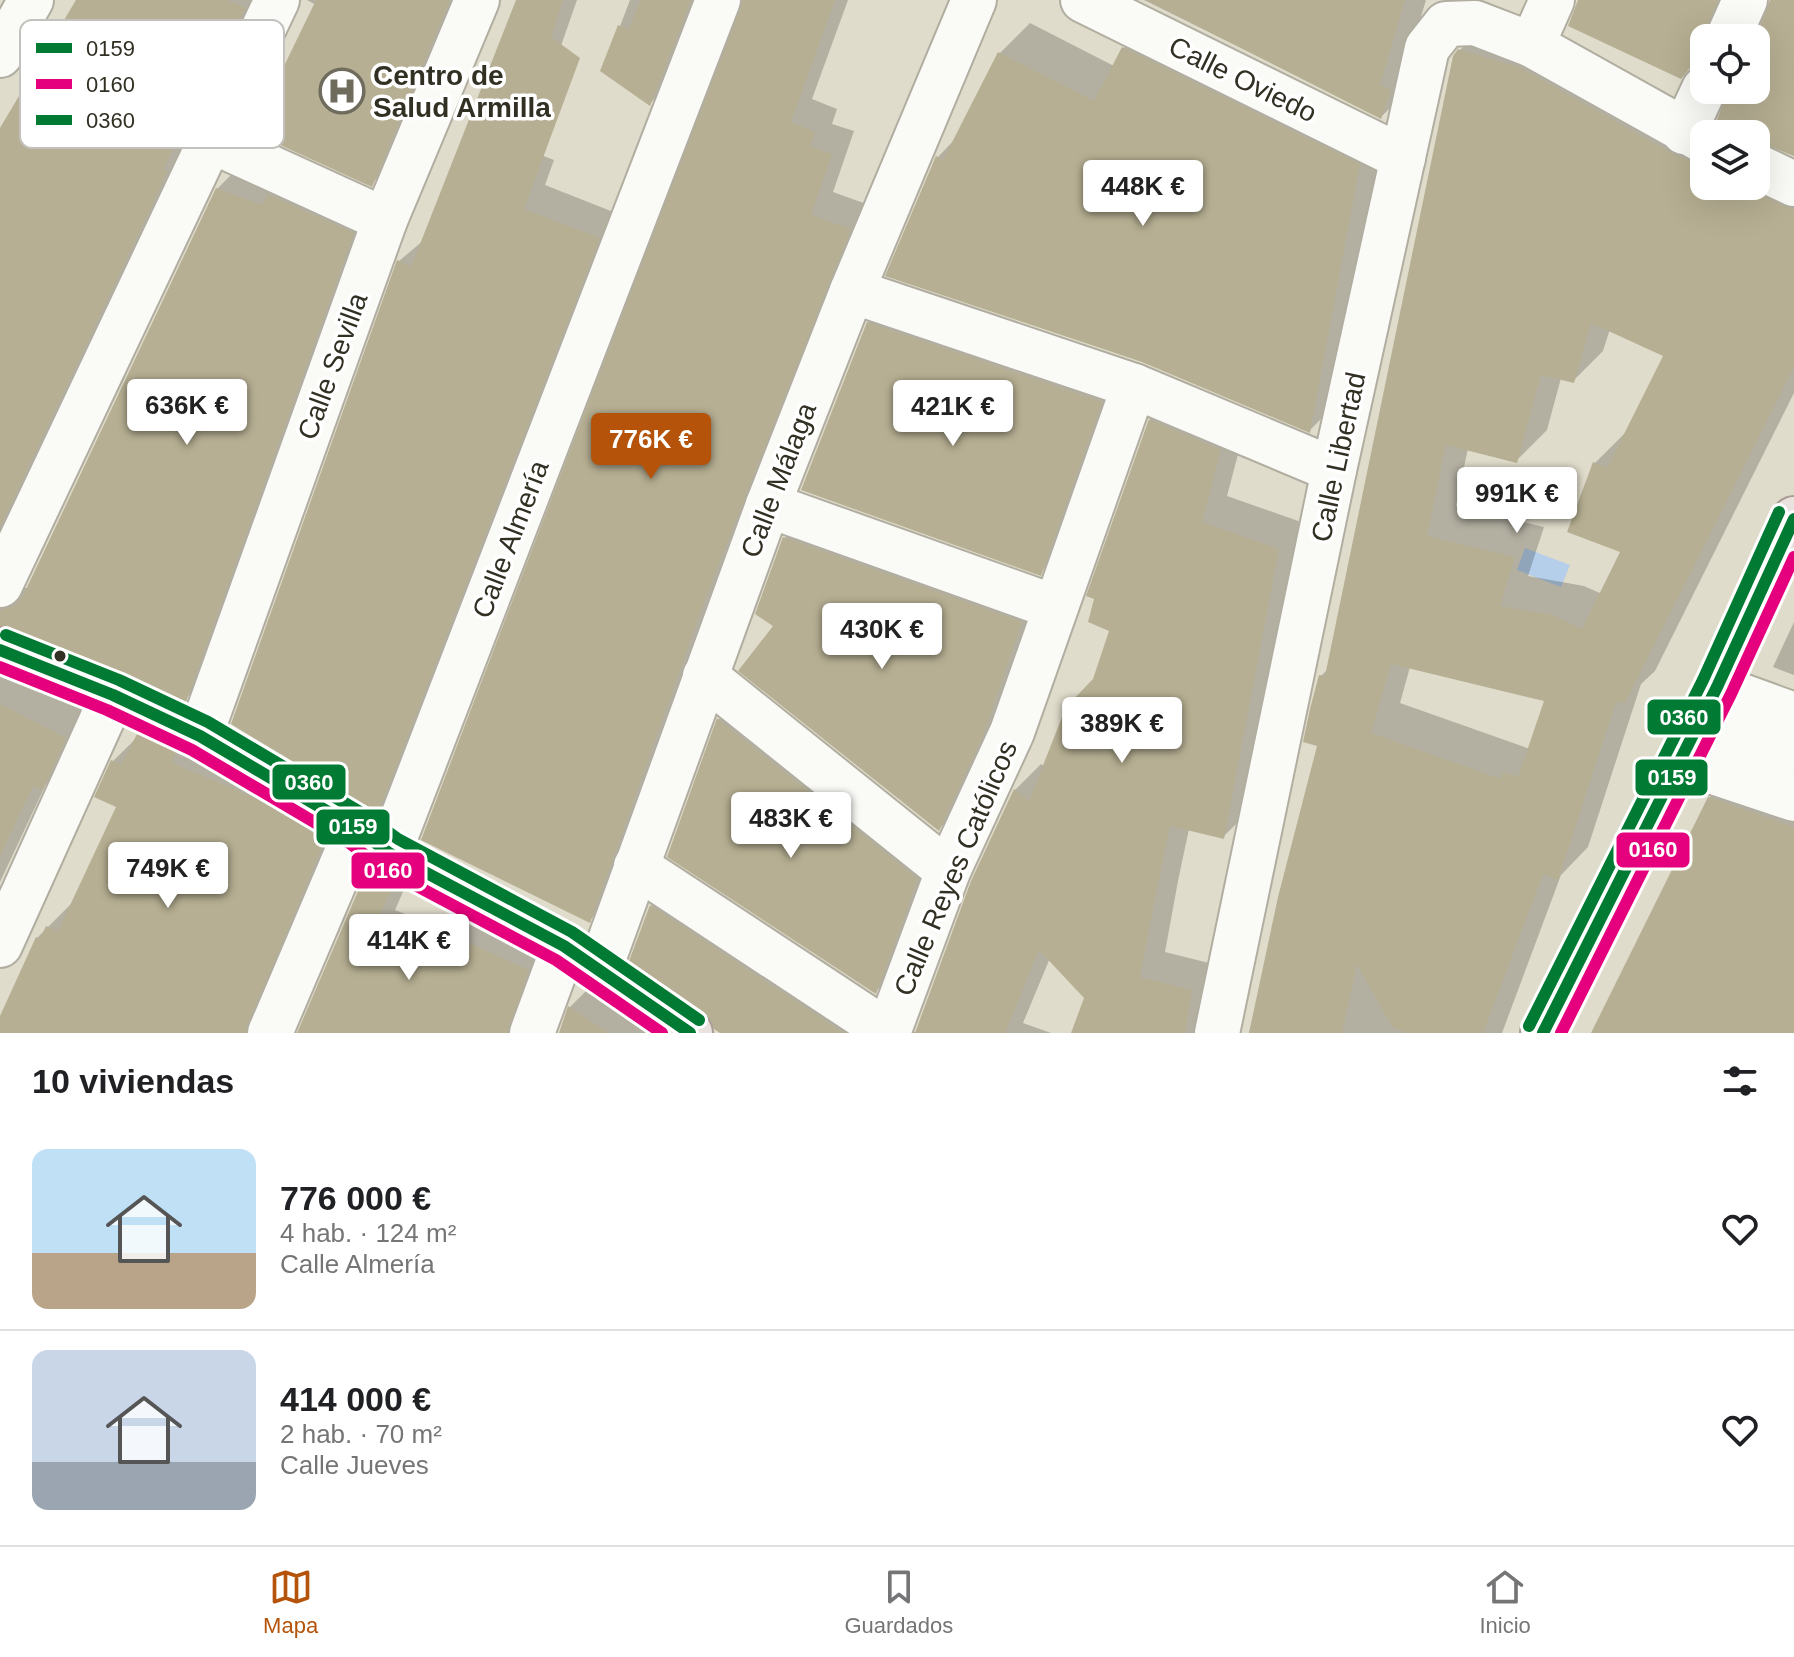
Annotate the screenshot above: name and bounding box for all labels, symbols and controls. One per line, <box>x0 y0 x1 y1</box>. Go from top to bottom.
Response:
legend <box>20 20 284 148</box>
map controls <box>1690 24 1770 200</box>
button: locate <box>1690 24 1770 104</box>
street label: Calle Oviedo <box>1164 30 1322 129</box>
text: 0159 <box>86 36 135 61</box>
place label: Centro de Salud Armilla <box>373 60 551 123</box>
hospital icon: Centro de Salud Armilla <box>318 67 366 115</box>
text: 0160 <box>86 72 135 97</box>
text: 0360 <box>86 108 135 133</box>
button: layers <box>1690 120 1770 200</box>
pin: 448K € <box>1078 160 1208 228</box>
text: 448K € <box>1101 171 1185 201</box>
street label: Calle Sevilla <box>292 288 374 444</box>
street label: Calle Libertad <box>1305 369 1372 545</box>
pin: 636K € <box>122 379 252 447</box>
pin: 421K € <box>888 380 1018 448</box>
text: 636K € <box>145 390 229 420</box>
text: 421K € <box>911 391 995 421</box>
street label: Calle Málaga <box>735 398 822 562</box>
pin: 776K € <box>586 413 716 481</box>
text: 776K € <box>609 424 693 454</box>
street label: Calle Almería <box>466 456 555 622</box>
pin: 991K € <box>1452 467 1582 535</box>
text: 991K € <box>1475 478 1559 508</box>
pin: 430K € <box>817 603 947 671</box>
text: 430K € <box>840 614 924 644</box>
unlabelled marker <box>52 648 68 664</box>
pin: 389K € <box>1057 697 1187 765</box>
line badge: 0360 <box>1646 698 1722 736</box>
text: 0360 <box>1660 705 1708 730</box>
text: 389K € <box>1080 708 1164 738</box>
street label: Calle Reyes Católicos <box>888 736 1023 1000</box>
line badge: 0159 <box>1634 758 1709 797</box>
line badge: 0360 <box>271 763 347 801</box>
text: 0159 <box>1648 765 1696 790</box>
text: 0360 <box>285 770 333 795</box>
pin: 483K € <box>726 792 856 860</box>
text: 483K € <box>749 803 833 833</box>
line badge: 0159 <box>315 808 391 846</box>
text: 0159 <box>329 814 377 839</box>
line badge: 0160 <box>1615 831 1691 869</box>
text: 0160 <box>1629 837 1677 862</box>
pin: 749K € <box>103 842 233 910</box>
line badge: 0160 <box>350 851 426 890</box>
text: 749K € <box>126 853 210 883</box>
text: 0160 <box>364 858 412 883</box>
pin: 414K € <box>344 914 474 982</box>
text: 414K € <box>367 925 451 955</box>
icon: filters <box>1718 1059 1762 1103</box>
text: 10 viviendas <box>32 1062 234 1100</box>
text: 776 000 € <box>280 1179 431 1217</box>
icon: home <box>96 1181 192 1277</box>
icon: heart <box>1718 1207 1762 1251</box>
text: 4 hab. · 124 m² <box>280 1218 456 1248</box>
text: Calle Almería <box>280 1249 435 1279</box>
text: 414 000 € <box>280 1380 431 1418</box>
icon: home <box>96 1382 192 1478</box>
icon: heart <box>1718 1408 1762 1452</box>
text: 2 hab. · 70 m² <box>280 1419 442 1449</box>
text: Calle Jueves <box>280 1450 429 1480</box>
tab: Mapa <box>263 1565 318 1639</box>
tab: Guardados <box>844 1565 953 1639</box>
tab: Inicio <box>1479 1565 1531 1639</box>

